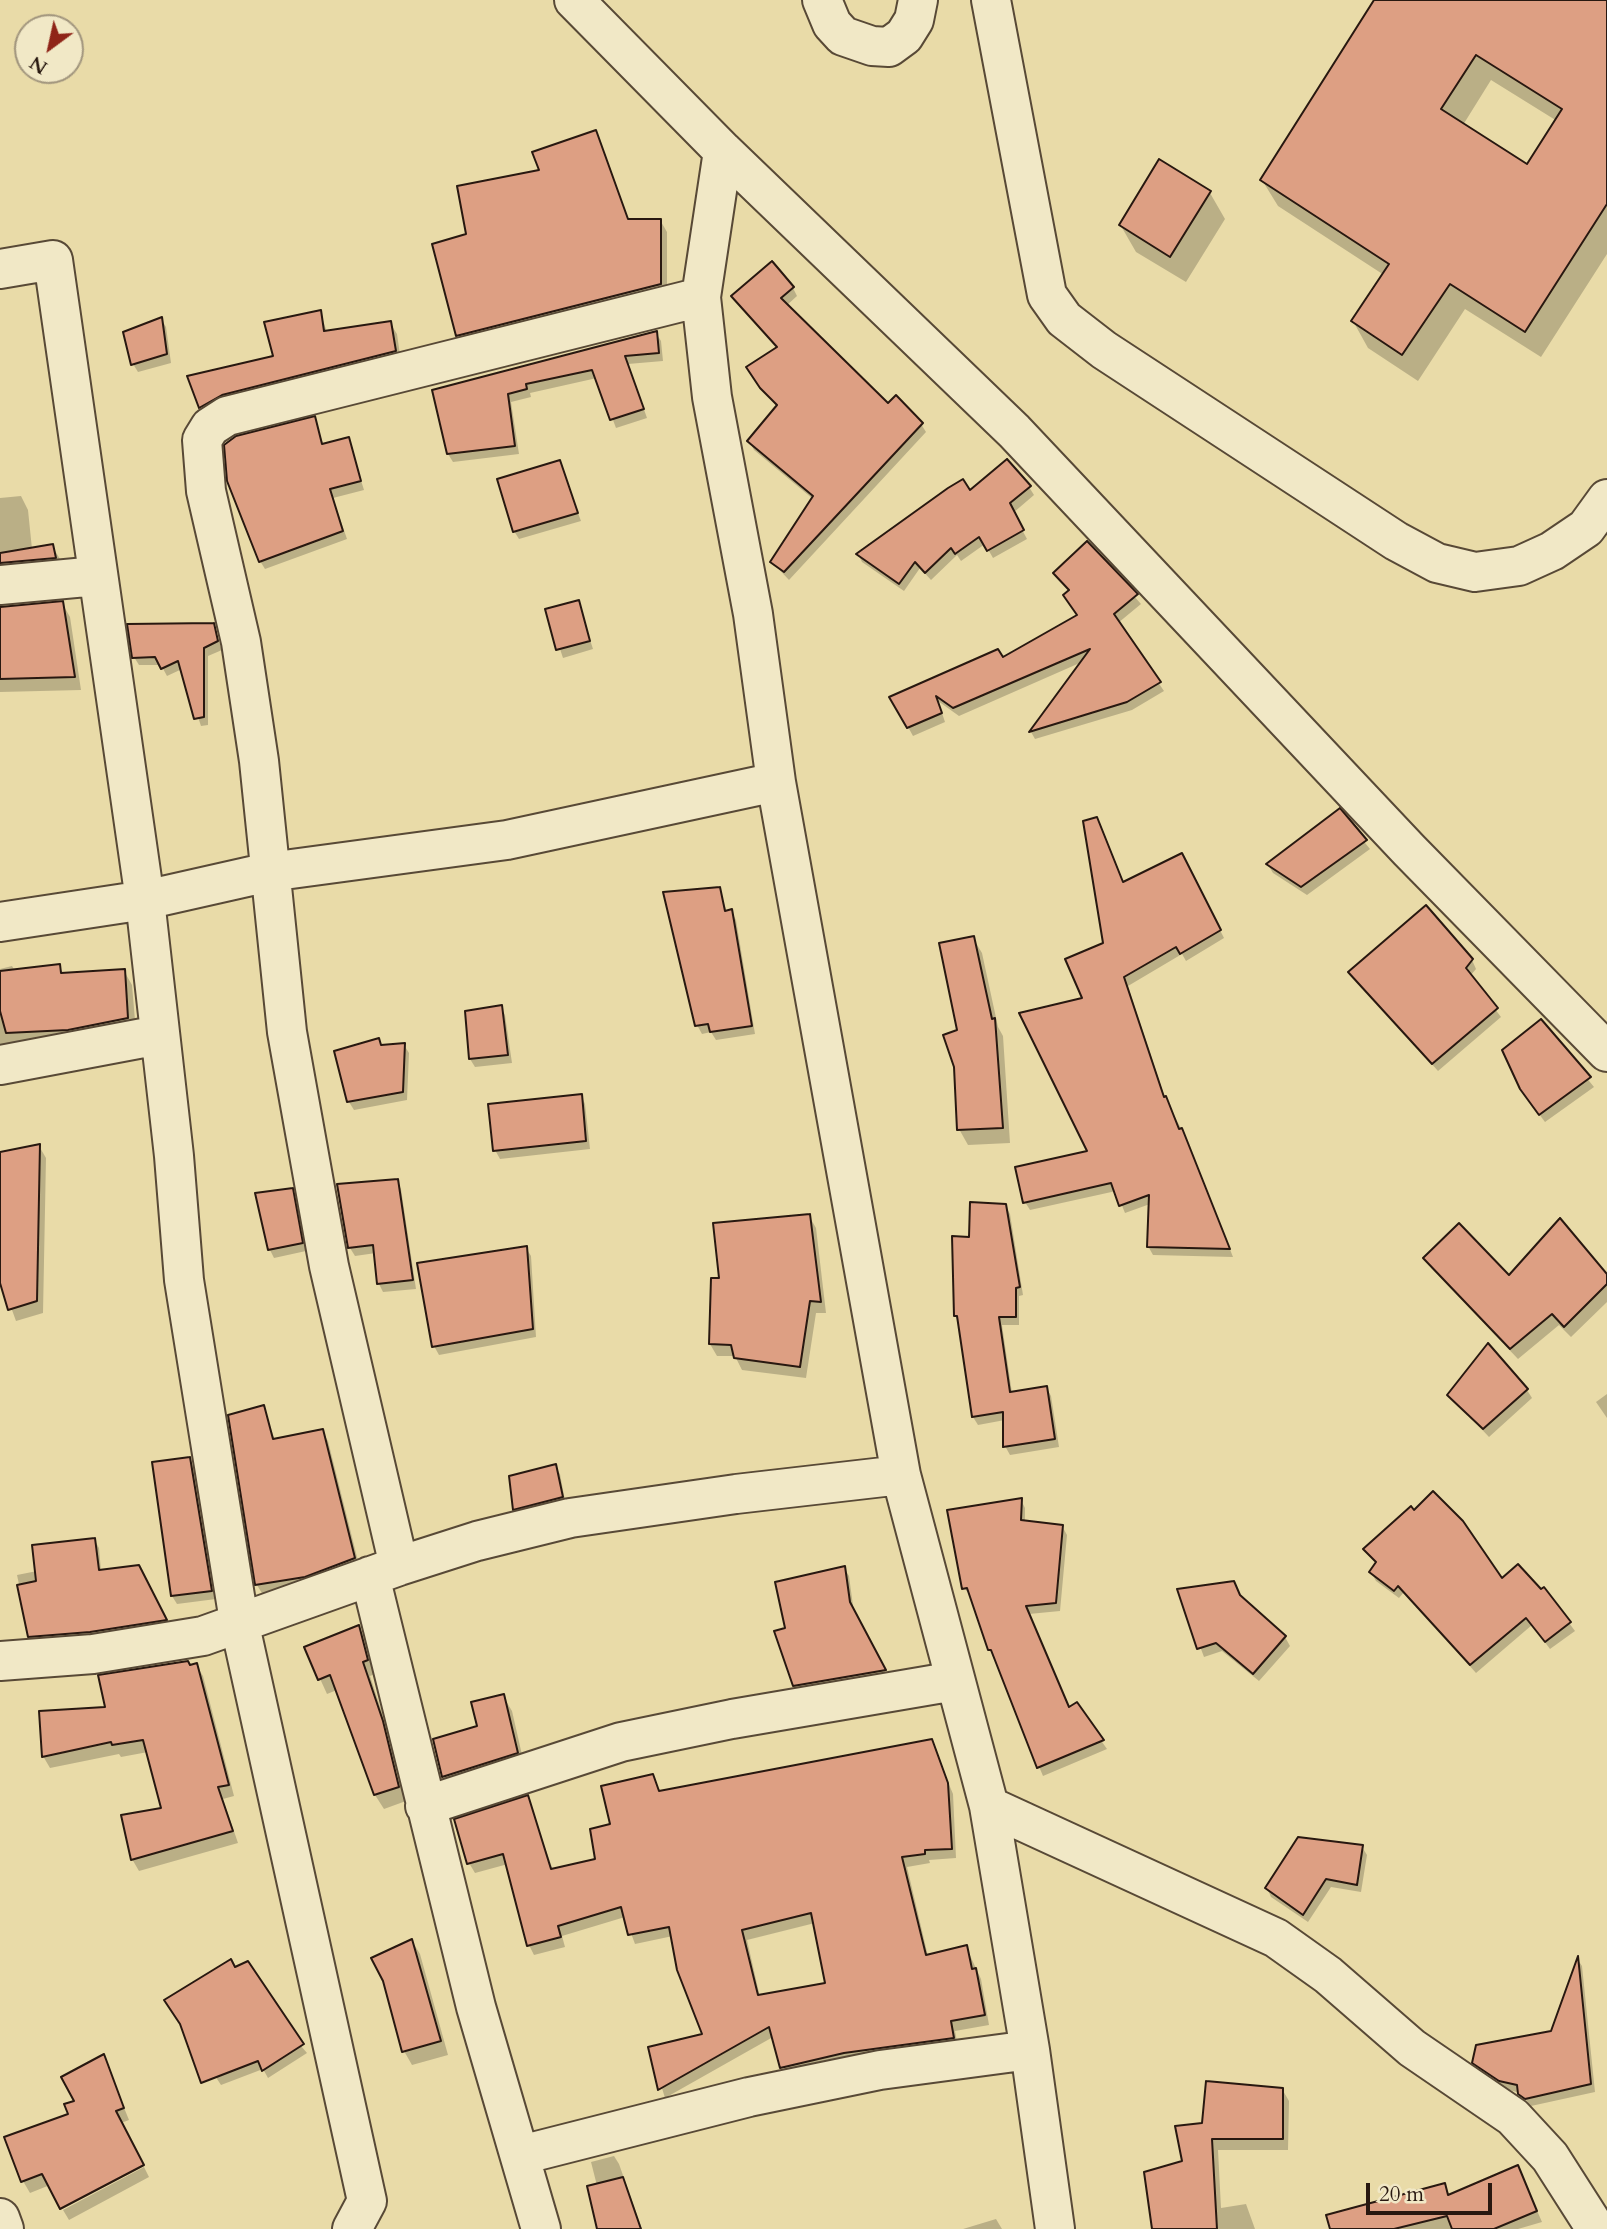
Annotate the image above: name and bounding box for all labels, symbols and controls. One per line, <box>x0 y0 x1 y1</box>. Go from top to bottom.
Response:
north arrow <box>14 14 84 84</box>
text: N <box>25 50 53 80</box>
scale bar <box>1369 2170 1495 2214</box>
text: 20 m <box>1379 2180 1424 2209</box>

